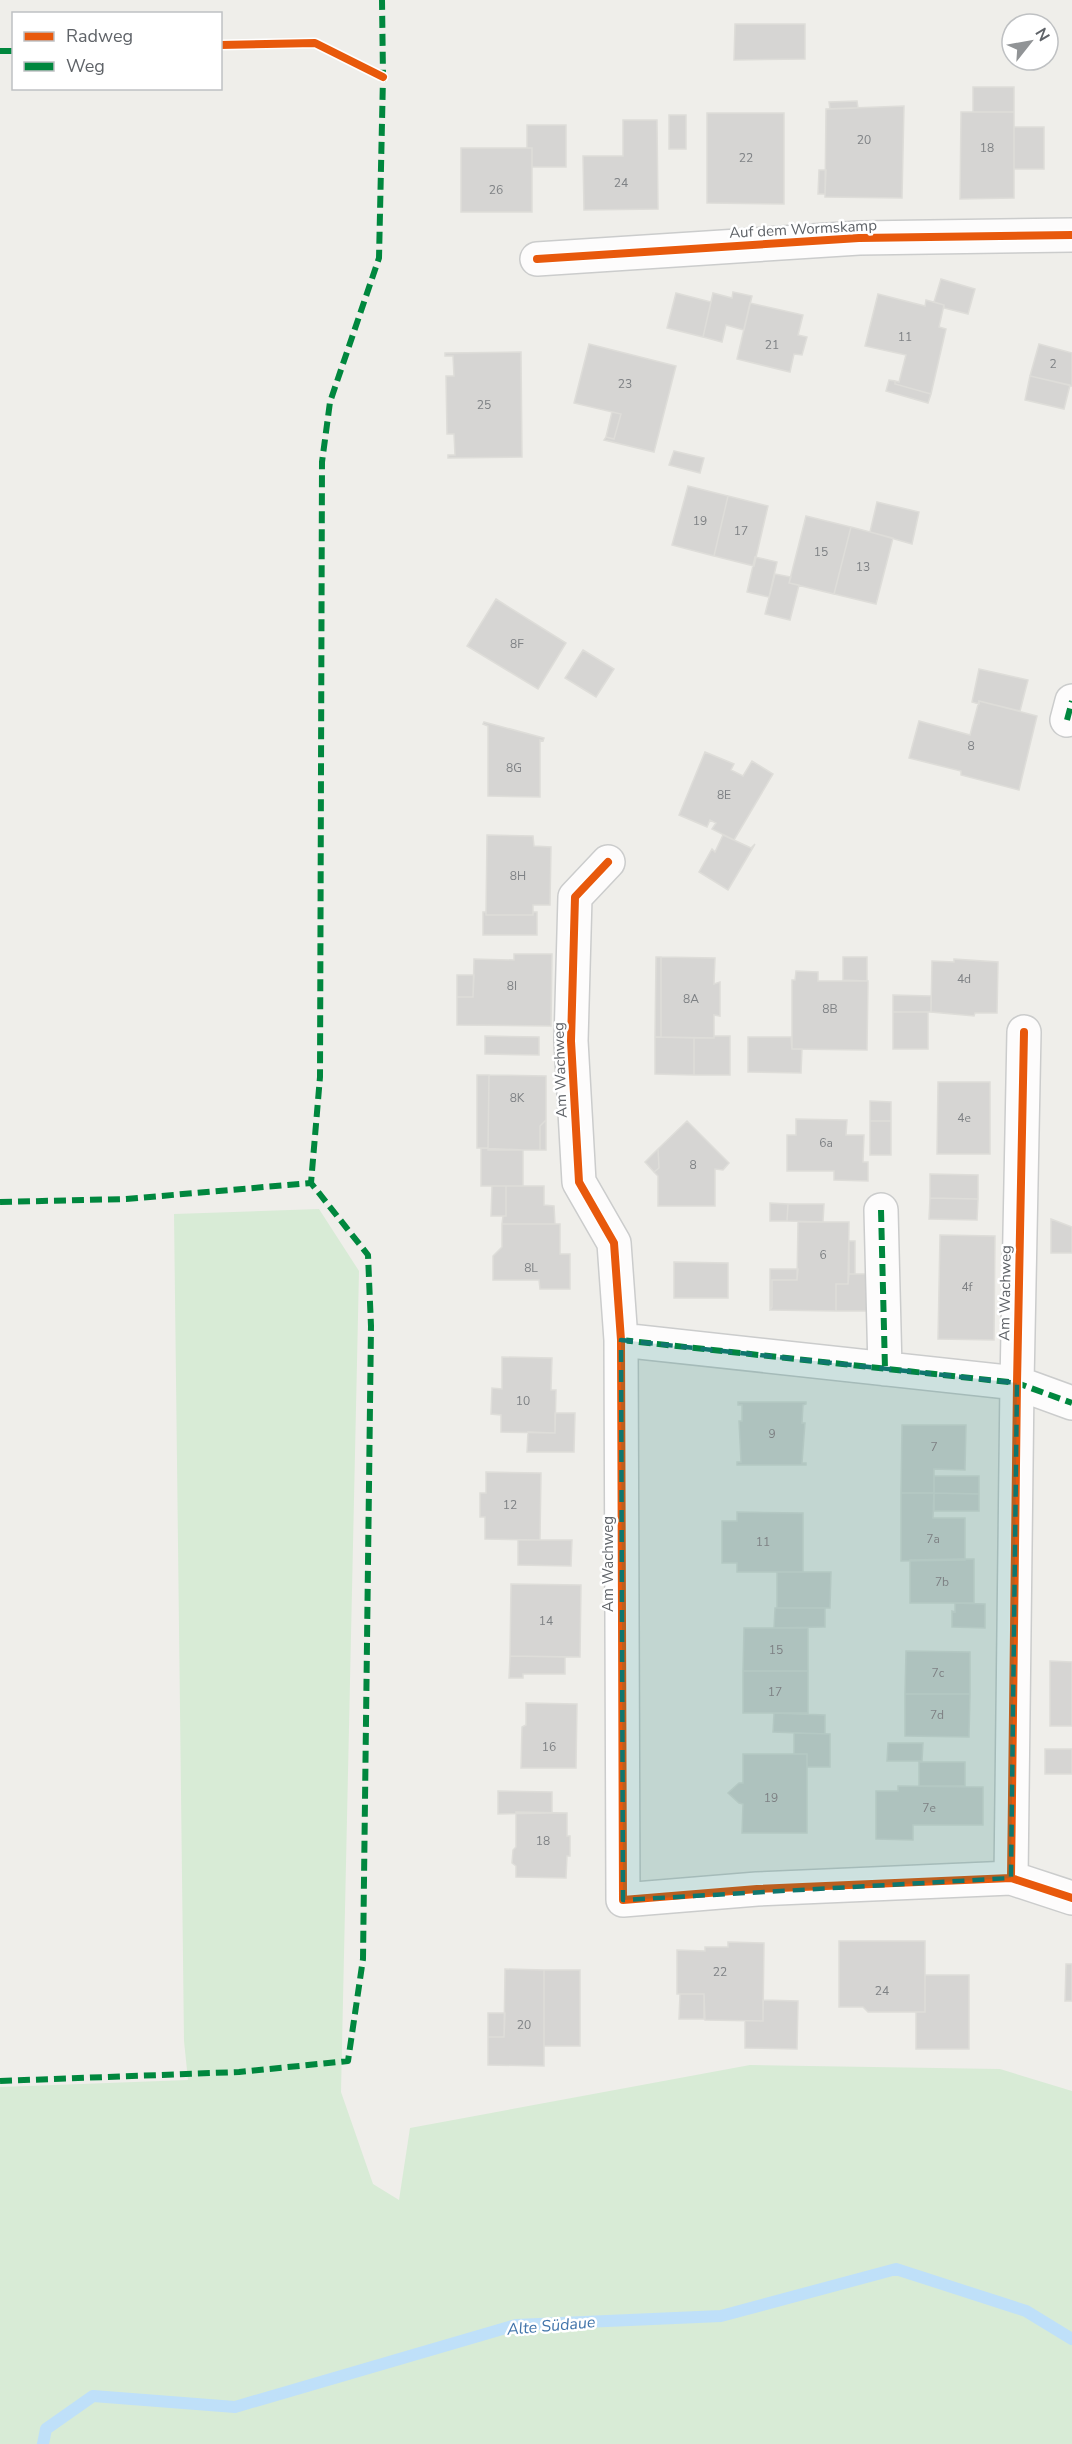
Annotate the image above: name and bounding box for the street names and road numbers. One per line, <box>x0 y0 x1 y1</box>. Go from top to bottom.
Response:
street label: Auf dem Wormskamp <box>729 215 878 243</box>
street label: Am Wachweg <box>548 1022 572 1118</box>
street label: Am Wachweg <box>994 1245 1016 1341</box>
street label: Am Wachweg <box>598 1516 618 1612</box>

